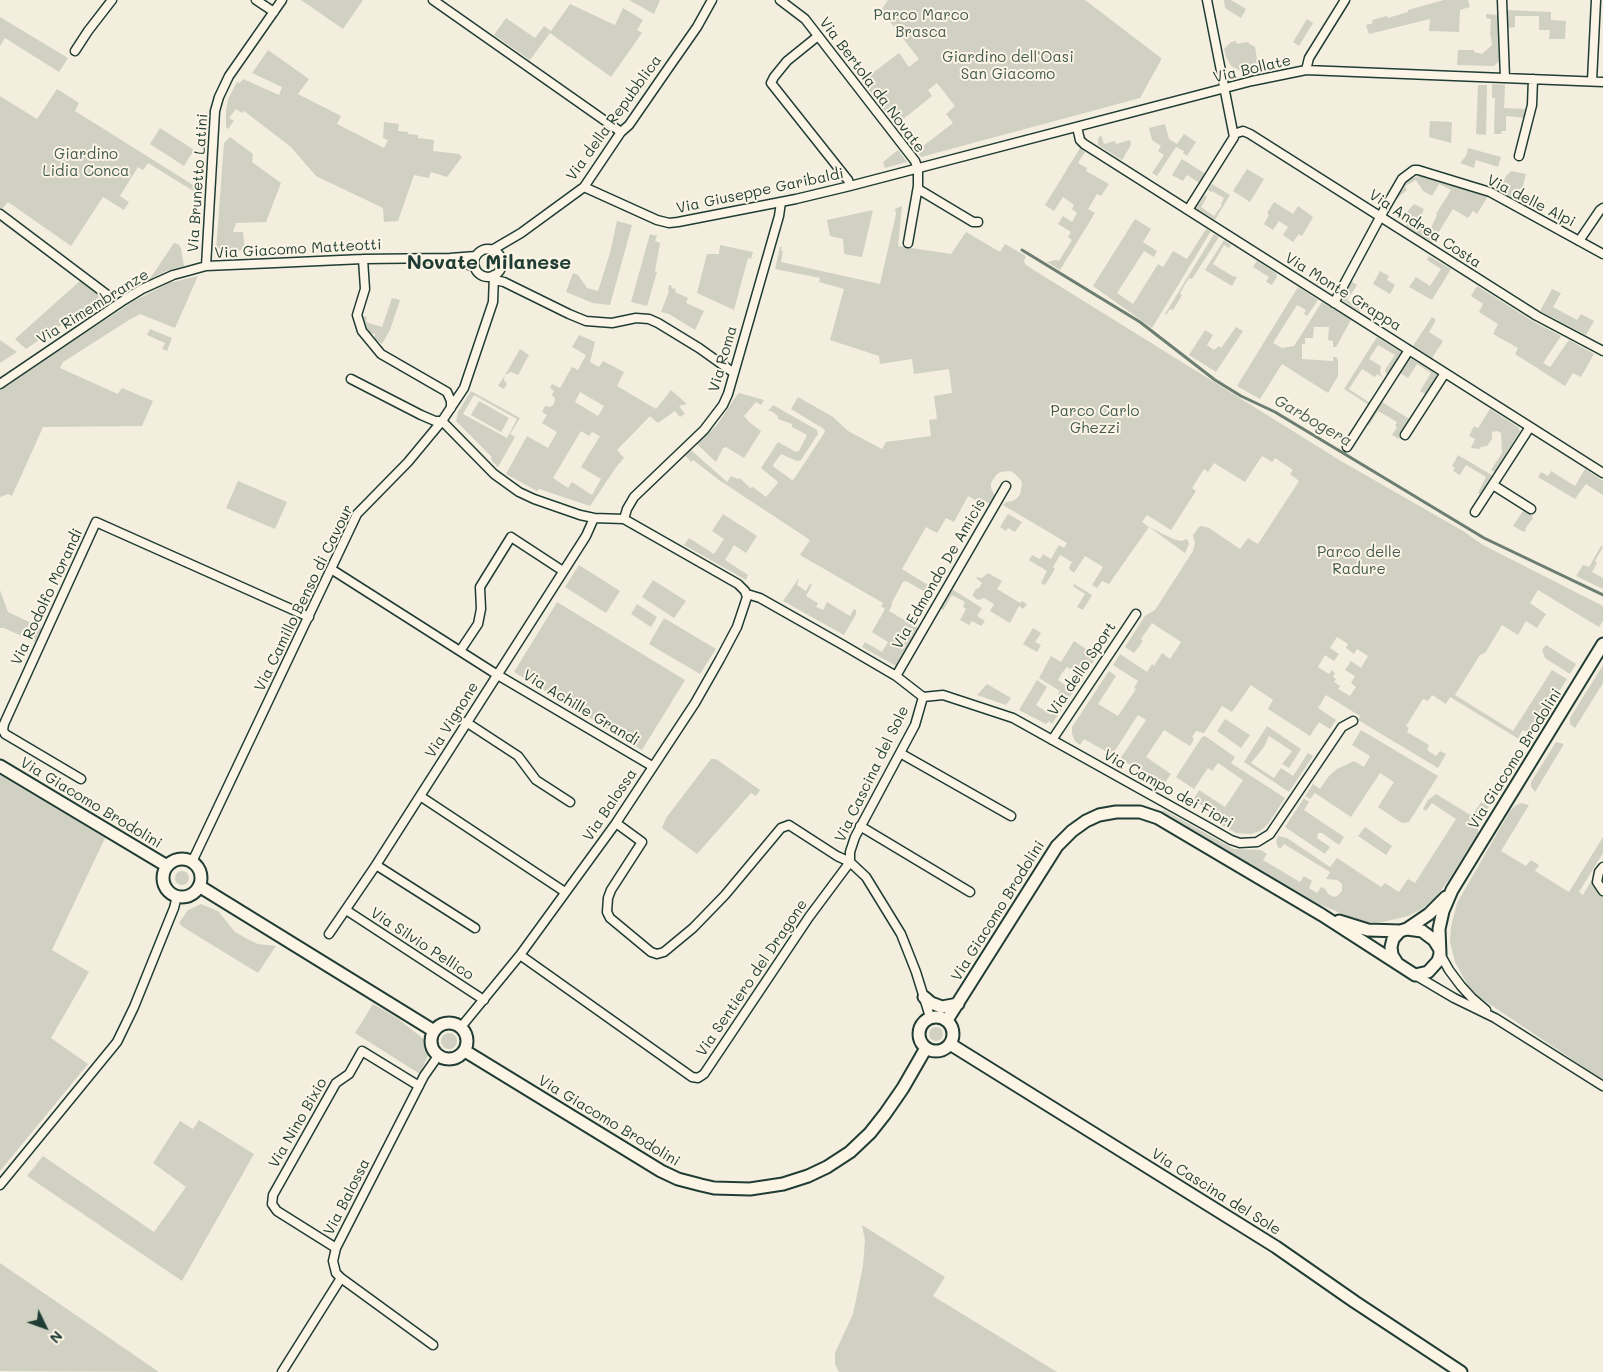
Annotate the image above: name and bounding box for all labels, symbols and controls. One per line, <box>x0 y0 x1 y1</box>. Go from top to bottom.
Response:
park label: Parco Marco Brasca <box>873 6 969 41</box>
street label: Via Bertola da Novate <box>815 14 929 156</box>
park label: Giardino dell'Oasi San Giacomo <box>942 48 1074 83</box>
street label: Via Bollate <box>1211 51 1293 87</box>
street label: Via della Repubblica <box>562 52 666 184</box>
street label: Via Brunetto Latini <box>184 113 212 253</box>
park label: Giardino Lidia Conca <box>43 145 129 180</box>
street label: Via Giuseppe Garibaldi <box>675 164 845 218</box>
street label: Via delle Alpi <box>1484 171 1578 231</box>
street label: Via Andrea Costa <box>1365 186 1485 272</box>
street label: Via Giacomo Matteotti <box>214 236 382 262</box>
street label: Via Monte Grappa <box>1281 249 1405 335</box>
district label: Novate Milanese <box>407 251 571 275</box>
street label: Via Rimembranze <box>34 265 152 349</box>
street label: Via Roma <box>705 324 741 394</box>
water label: Garbogera <box>1271 391 1355 451</box>
park label: Parco Carlo Ghezzi <box>1051 402 1139 437</box>
street label: Via Edmondo De Amicis <box>888 496 990 652</box>
street label: Via Camillo Benso di Cavour <box>251 502 357 694</box>
street label: Via Rodolfo Morandi <box>7 526 87 668</box>
park label: Parco delle Radure <box>1317 543 1401 578</box>
street label: Via dello Sport <box>1044 619 1120 719</box>
street label: Via Achille Grandi <box>520 666 642 750</box>
street label: Via Vignone <box>422 679 482 761</box>
street label: Via Giacomo Brodolini <box>1464 685 1566 833</box>
street label: Via Cascina del Sole <box>831 703 913 845</box>
street label: Via Campo dei Fiori <box>1100 746 1236 832</box>
street label: Via Giacomo Brodolini <box>17 754 165 852</box>
street label: Via Balossa <box>579 765 641 845</box>
street label: Via Giacomo Brodolini <box>947 837 1049 985</box>
street label: Via Sentiero del Dragone <box>693 896 811 1060</box>
street label: Via Silvio Pellico <box>367 904 477 984</box>
street label: Via Giacomo Brodolini <box>535 1072 683 1170</box>
street label: Via Nino Bixio <box>265 1075 331 1171</box>
street label: Via Cascina del Sole <box>1148 1145 1284 1239</box>
street label: Via Balossa <box>320 1156 374 1238</box>
north arrow <box>20 1302 70 1352</box>
text: N <box>46 1327 67 1348</box>

